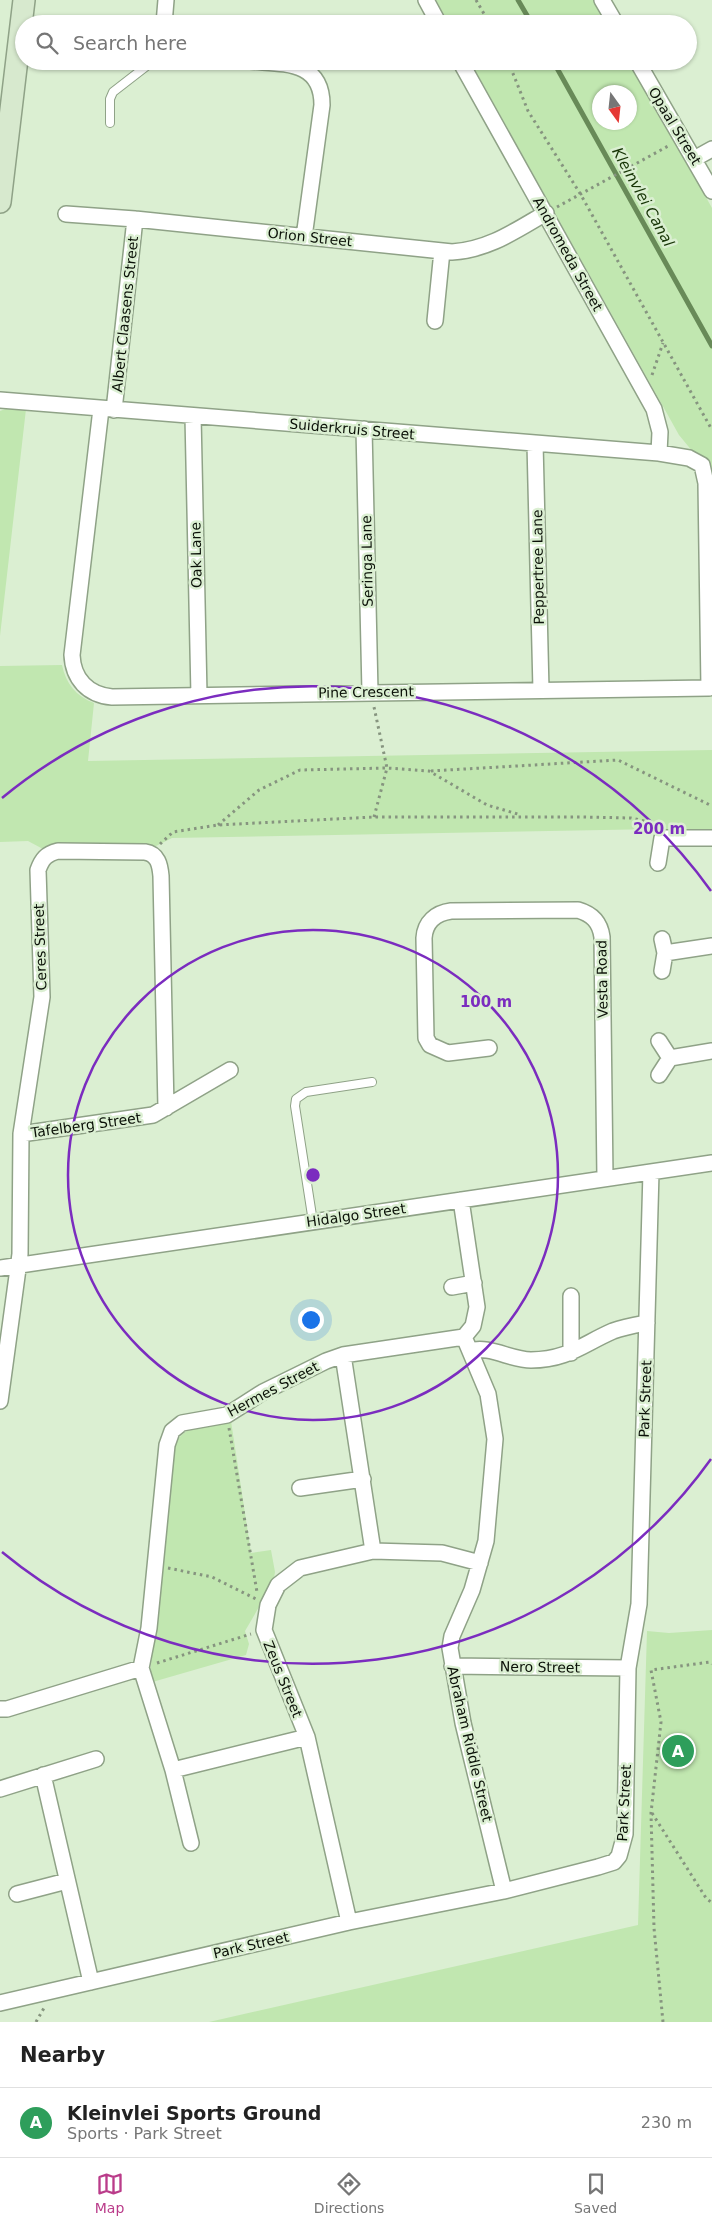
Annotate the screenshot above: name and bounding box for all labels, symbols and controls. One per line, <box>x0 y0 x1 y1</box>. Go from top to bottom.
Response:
search box <box>15 15 697 70</box>
icon: search <box>33 29 61 57</box>
text: Search here <box>73 32 187 54</box>
street label: Opaal Street <box>645 84 705 168</box>
north arrow <box>592 85 637 130</box>
water label: Kleinvlei Canal <box>608 144 678 250</box>
street label: Andromeda Street <box>530 194 606 314</box>
street label: Orion Street <box>267 225 354 249</box>
street label: Albert Claasens Street <box>109 235 141 393</box>
street label: Suiderkruis Street <box>289 416 416 442</box>
street label: Peppertree Lane <box>529 509 547 625</box>
street label: Seringa Lane <box>358 515 376 607</box>
street label: Oak Lane <box>187 522 205 588</box>
street label: Pine Crescent <box>318 683 415 701</box>
text: 200 m <box>633 820 685 838</box>
street label: Ceres Street <box>30 903 50 991</box>
street label: Vesta Road <box>593 940 611 1018</box>
text: 100 m <box>460 993 512 1011</box>
street label: Tafelberg Street <box>29 1109 143 1141</box>
centre of rings <box>304 1166 322 1184</box>
street label: Hidalgo Street <box>305 1200 407 1230</box>
your location <box>298 1307 324 1333</box>
street label: Hermes Street <box>225 1358 322 1420</box>
street label: Park Street <box>636 1360 654 1438</box>
street label: Zeus Street <box>260 1638 306 1720</box>
street label: Nero Street <box>500 1658 581 1676</box>
street label: Abraham Riddle Street <box>444 1665 496 1824</box>
pin: A <box>662 1732 694 1770</box>
street label: Park Street <box>614 1764 634 1842</box>
street label: Park Street <box>212 1928 291 1961</box>
text: Nearby <box>20 2043 105 2067</box>
text: Kleinvlei Sports Ground <box>67 2102 321 2124</box>
text: A <box>30 2113 42 2132</box>
text: 230 m <box>641 2113 692 2132</box>
text: Sports · Park Street <box>67 2124 222 2143</box>
tab: Map <box>95 2170 124 2216</box>
tab: Directions <box>314 2170 384 2216</box>
tab: Saved <box>574 2170 617 2216</box>

